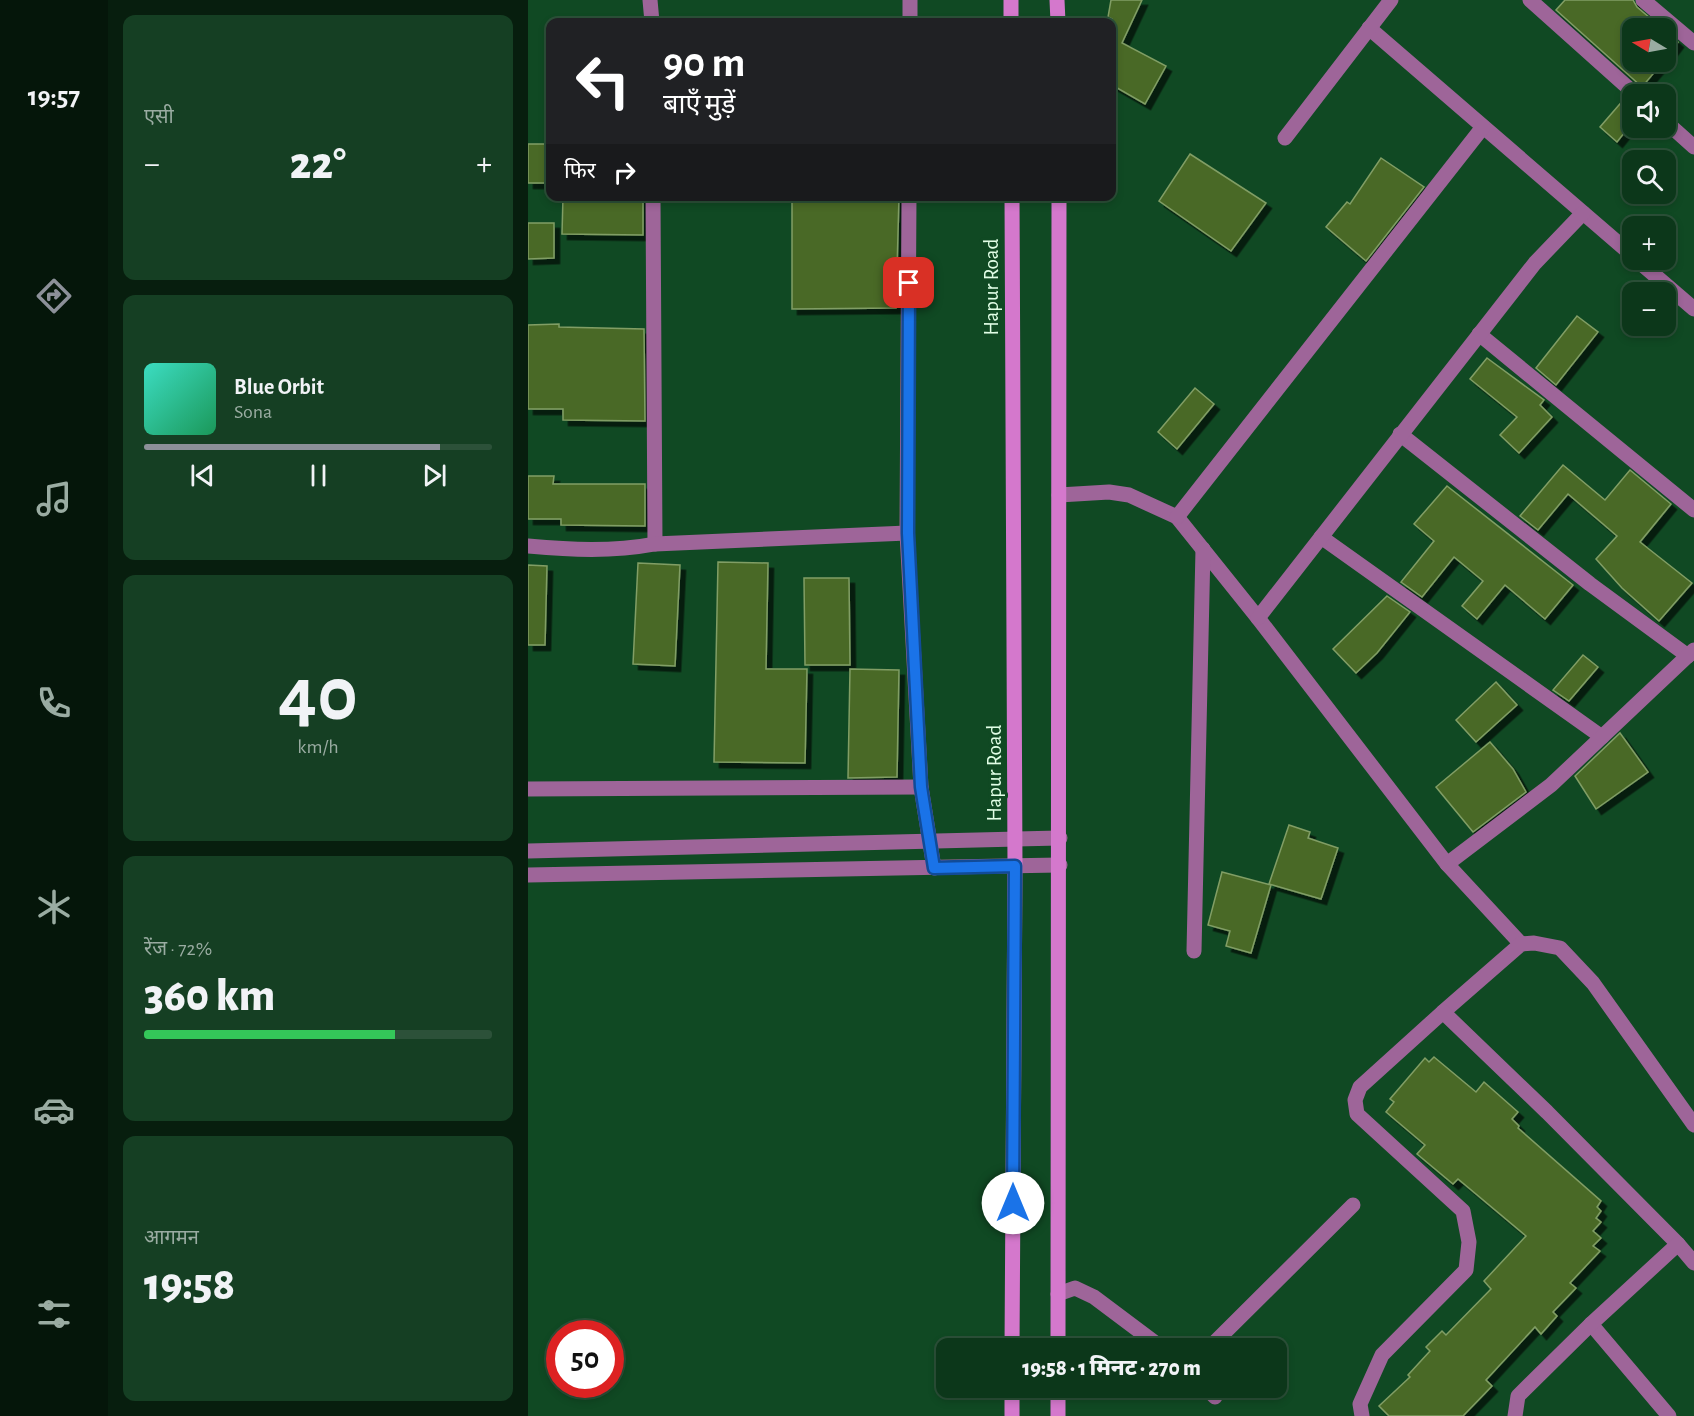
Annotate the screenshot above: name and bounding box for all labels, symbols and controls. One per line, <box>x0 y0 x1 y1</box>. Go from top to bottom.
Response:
north arrow <box>1622 18 1676 72</box>
map controls <box>1622 18 1676 336</box>
icon: left <box>564 42 642 120</box>
text: 90 m <box>663 42 745 84</box>
text: 19:57 <box>28 83 80 110</box>
button: sound <box>1622 84 1676 138</box>
text: बाएँ मुड़ें <box>663 91 735 118</box>
text: एसी <box>144 107 174 127</box>
text: 22° <box>290 142 346 187</box>
text: − <box>144 148 160 181</box>
text: + <box>476 148 492 181</box>
button: search <box>1622 150 1676 204</box>
icon: right <box>608 156 641 189</box>
text: फिर <box>564 160 596 182</box>
button: + <box>1622 216 1676 270</box>
street label: Hapur Road <box>981 238 1002 335</box>
pin <box>883 257 934 308</box>
icon: arrive <box>892 266 925 299</box>
icon: directions <box>33 275 75 317</box>
button: − <box>1622 282 1676 336</box>
text: Blue Orbit <box>234 376 324 398</box>
text: Sona <box>234 402 272 422</box>
icon: previous <box>186 459 219 492</box>
icon: pause <box>302 459 335 492</box>
icon: next <box>418 459 451 492</box>
icon: music <box>33 478 75 520</box>
text: 40 <box>278 657 358 735</box>
icon: phone <box>33 682 75 724</box>
street label: Hapur Road <box>984 724 1005 821</box>
text: km/h <box>297 737 339 757</box>
icon: climate <box>33 886 75 928</box>
text: रेंज · 72% <box>144 939 212 959</box>
text: 360 km <box>144 974 275 1019</box>
icon: car <box>33 1089 75 1131</box>
position arrow <box>981 1171 1045 1235</box>
text: आगमन <box>144 1228 199 1248</box>
text: 19:58 <box>144 1263 235 1308</box>
icon: filters <box>33 1293 75 1335</box>
speed limit sign: 50 <box>546 1320 624 1398</box>
text: 19:58 · 1 मिनट · 270 m <box>1022 1357 1201 1379</box>

